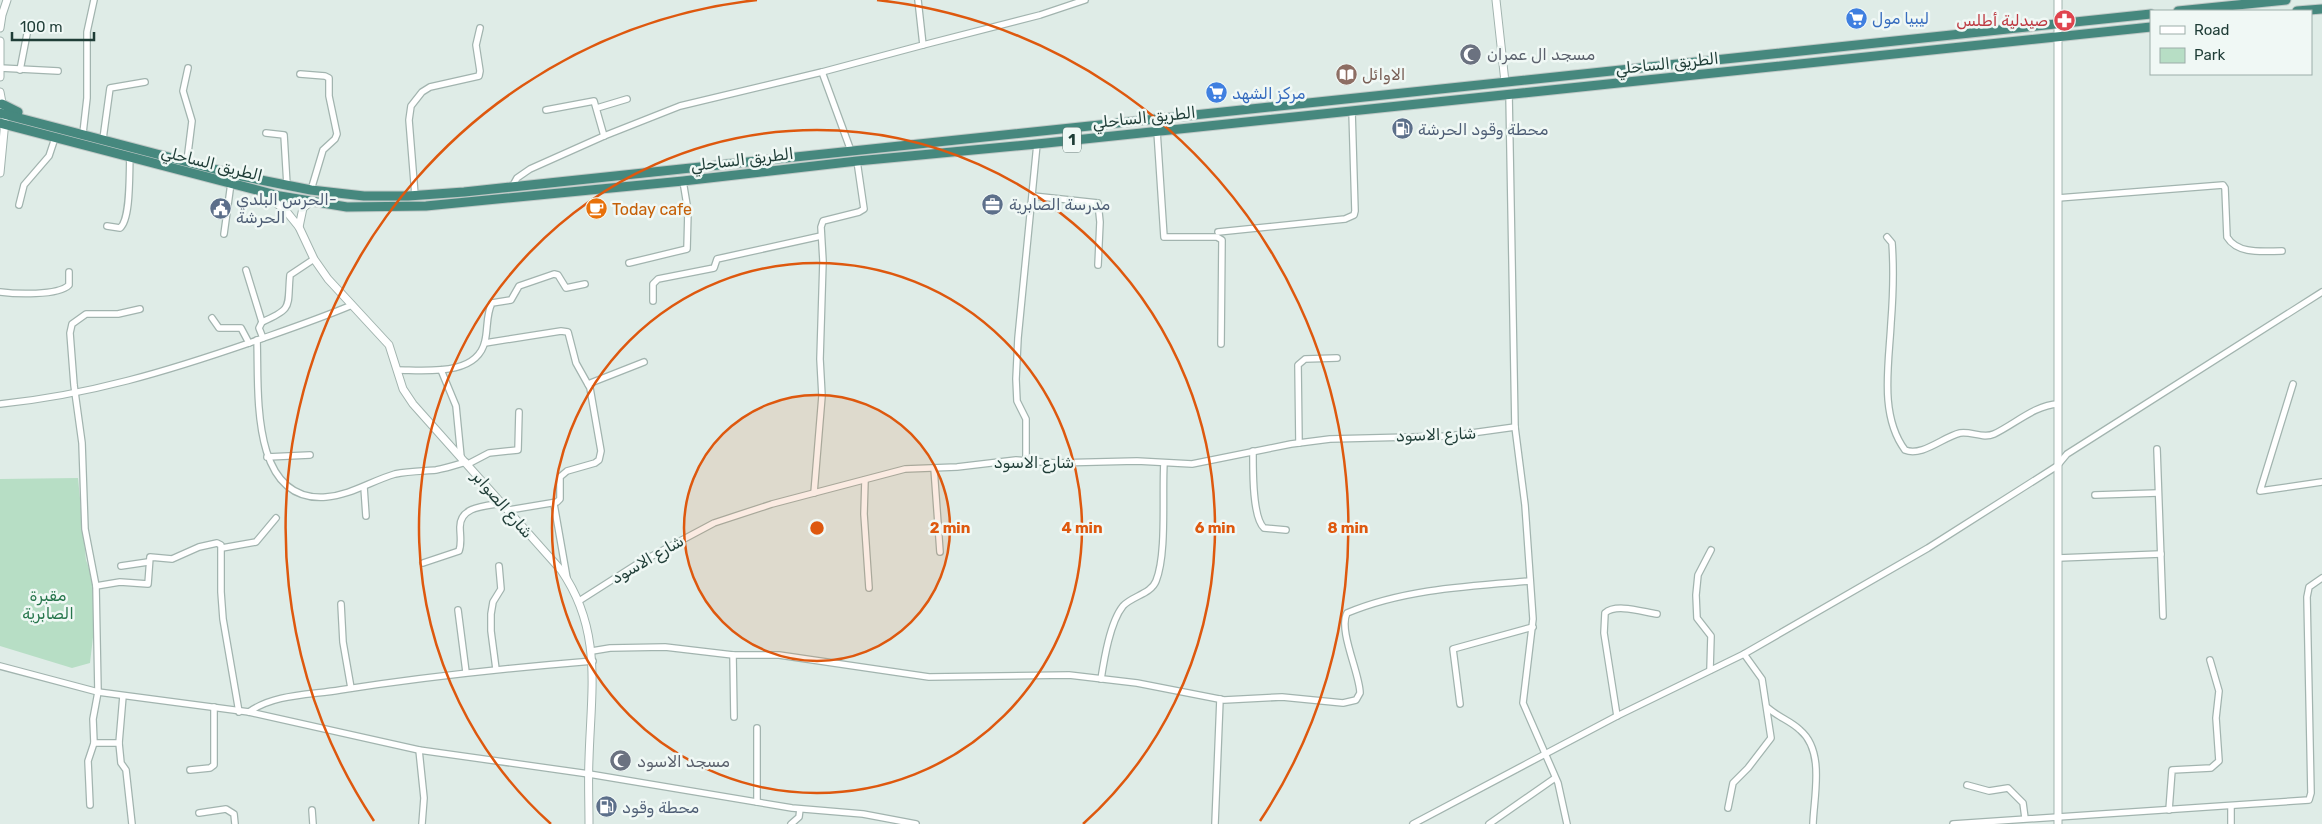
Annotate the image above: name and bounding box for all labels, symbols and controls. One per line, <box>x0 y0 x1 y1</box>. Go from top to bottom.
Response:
supermarket icon: ليبيا مول <box>1844 6 1868 30</box>
pharmacy icon: صيدلية أطلس <box>2052 8 2076 32</box>
place label: ليبيا مول <box>1872 9 1929 29</box>
scale bar <box>12 10 95 42</box>
legend <box>2150 10 2312 75</box>
place label: صيدلية أطلس <box>1956 11 2048 30</box>
text: 100 m <box>20 18 62 36</box>
text: Road <box>2194 21 2230 39</box>
mosque icon: مسجد ال عمران <box>1459 42 1483 66</box>
place label: مسجد ال عمران <box>1487 45 1595 65</box>
text: Park <box>2194 46 2225 64</box>
street label: الطريق الساحلي <box>1615 49 1720 81</box>
library icon: الاوائل <box>1334 62 1358 86</box>
place label: الاوائل <box>1362 65 1405 85</box>
supermarket icon: مركز الشهد <box>1204 81 1228 105</box>
place label: مركز الشهد <box>1232 84 1306 104</box>
street label: الطريق الساحلي <box>1092 103 1197 135</box>
fuel station icon: محطة وقود الحرشة <box>1390 117 1414 141</box>
place label: محطة وقود الحرشة <box>1418 120 1548 140</box>
road number: 1 <box>1063 128 1081 152</box>
street label: الطريق الساحلي <box>159 142 264 188</box>
street label: الطريق الساحلي <box>689 144 795 178</box>
place label: الحرس البلدي- الحرشة <box>236 190 337 228</box>
office icon: مدرسة الصابرية <box>981 192 1005 216</box>
place label: مدرسة الصابرية <box>1009 195 1110 215</box>
public building icon: الحرس البلدي- الحرشة <box>208 196 232 220</box>
cafe icon: Today cafe <box>584 197 608 221</box>
place label: Today cafe <box>612 200 692 219</box>
street label: شارع الاسود <box>1395 424 1477 447</box>
street label: شارع الاسود <box>994 453 1074 474</box>
street label: شارع الصوابر <box>466 466 537 543</box>
centre of rings <box>808 519 826 537</box>
text: 2 min <box>930 519 970 537</box>
text: 4 min <box>1061 519 1103 537</box>
text: 6 min <box>1195 519 1235 537</box>
text: 8 min <box>1327 519 1369 537</box>
street label: شارع الاسود <box>608 531 688 590</box>
park label: مقبرة الصابرية <box>22 586 74 624</box>
mosque icon: مسجد الاسود <box>609 749 633 773</box>
place label: مسجد الاسود <box>637 752 730 772</box>
fuel station icon: محطة وقود <box>594 795 618 819</box>
place label: محطة وقود <box>622 798 699 818</box>

